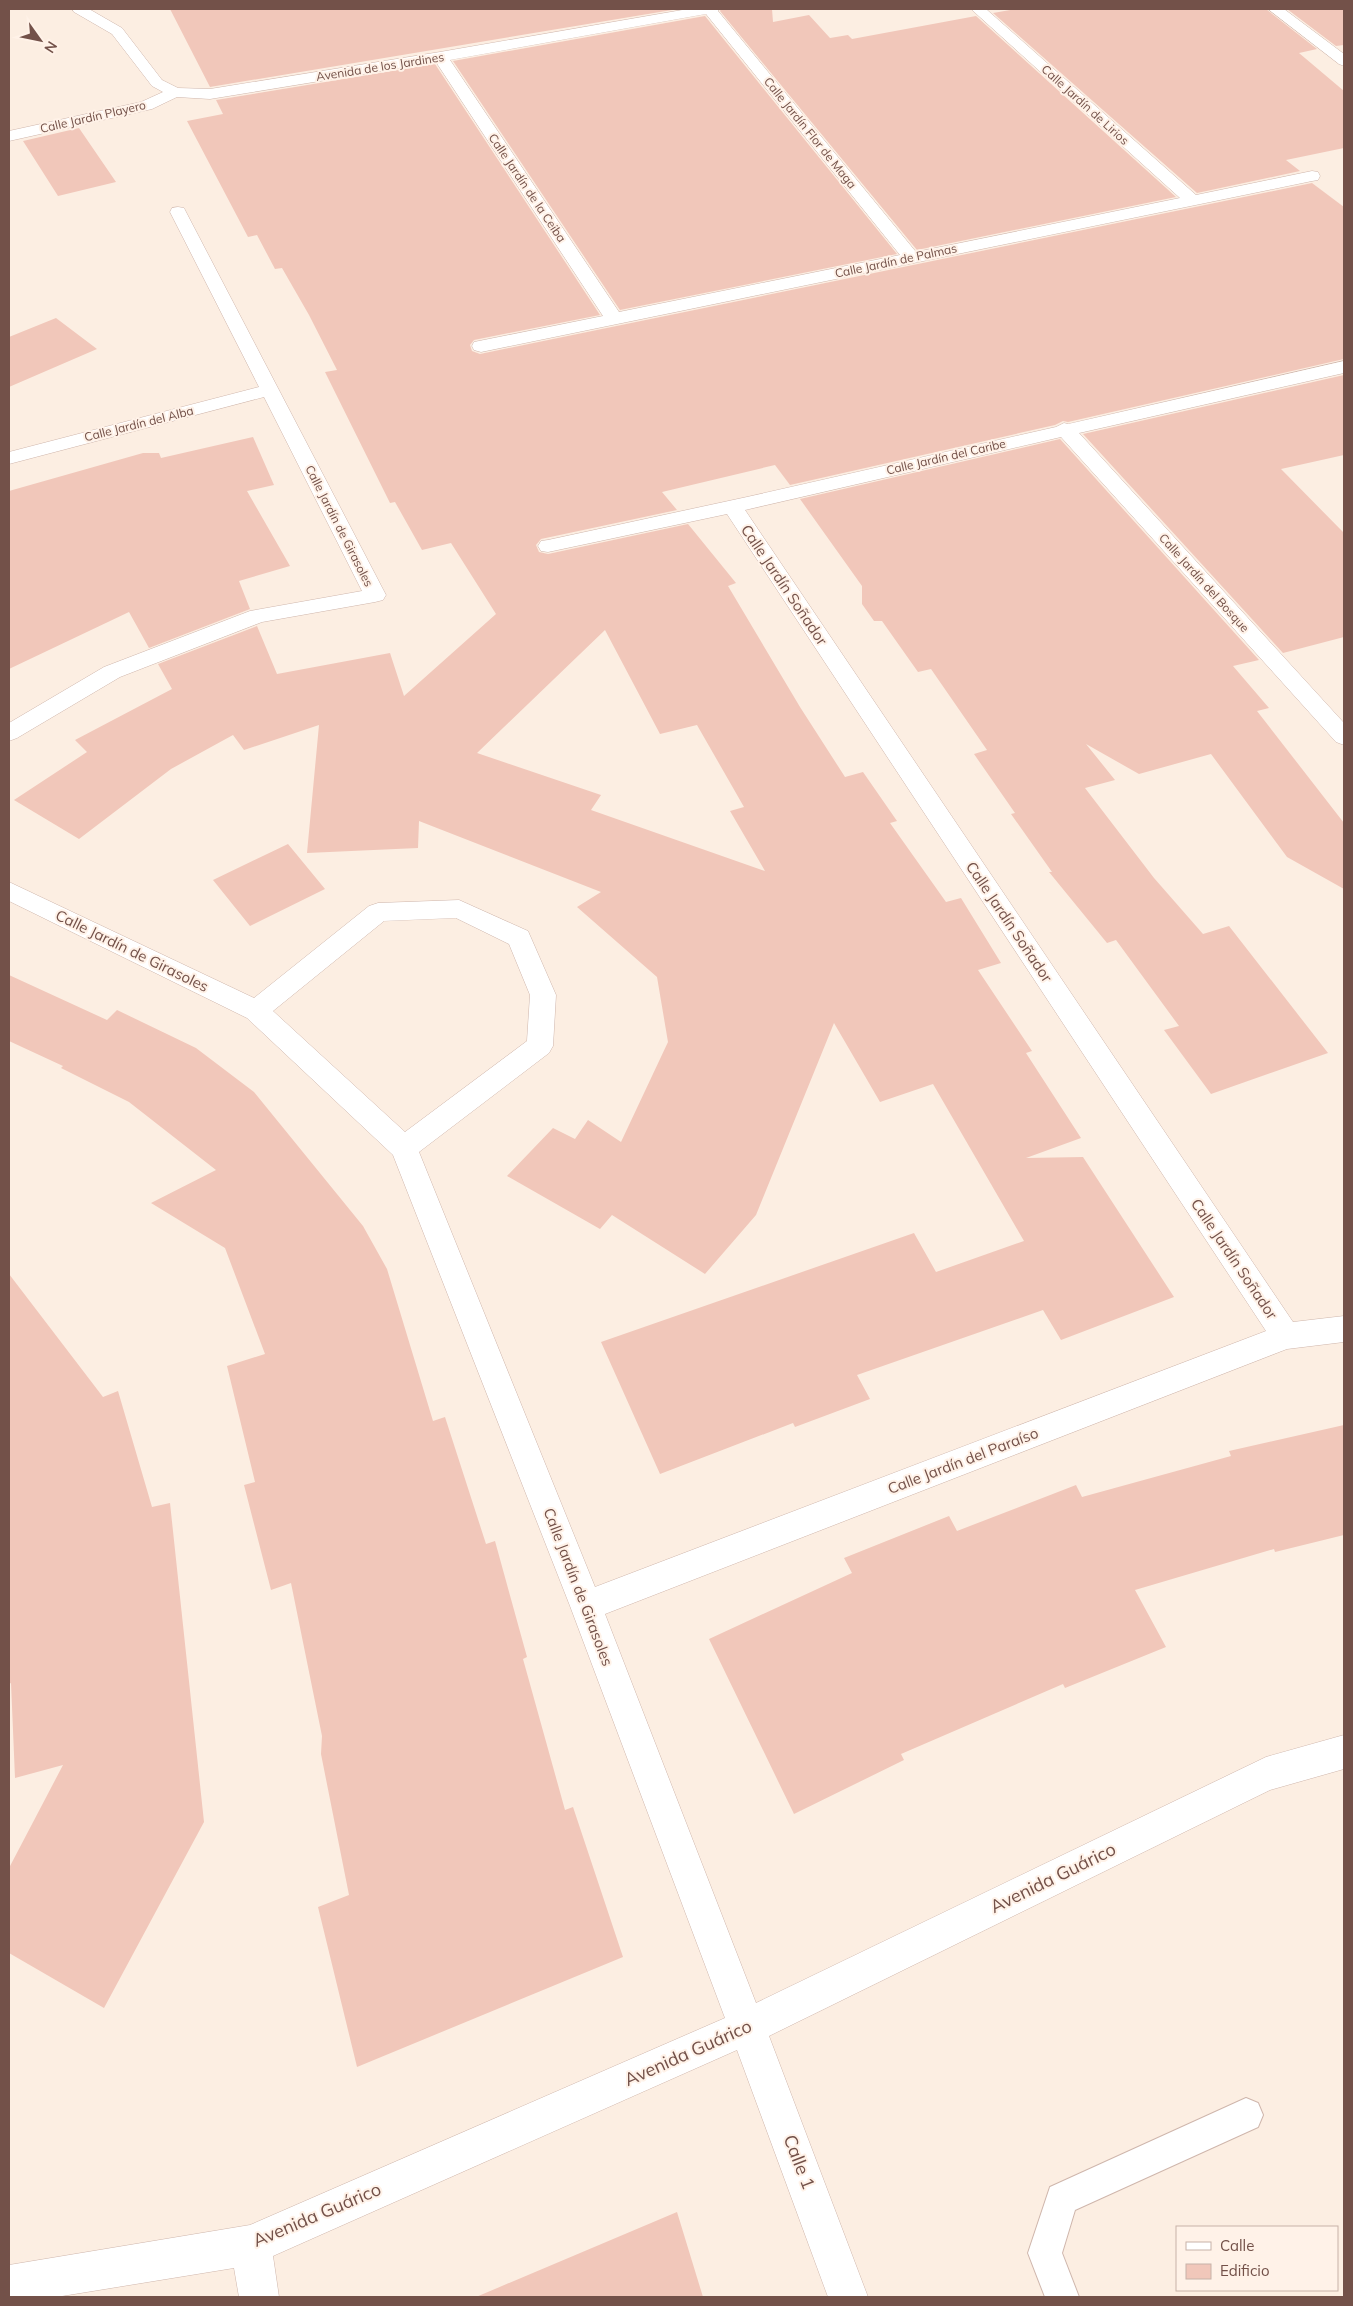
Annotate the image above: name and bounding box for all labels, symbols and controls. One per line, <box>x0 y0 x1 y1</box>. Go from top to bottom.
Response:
north arrow <box>15 15 65 65</box>
text: N <box>40 38 61 56</box>
street label: Avenida de los Jardines <box>315 49 445 84</box>
street label: Calle Jardín de Lirios <box>1039 61 1132 148</box>
street label: Calle Jardín Flor de Maga <box>761 74 860 191</box>
street label: Calle Jardín Playero <box>39 97 147 136</box>
street label: Calle Jardín de la Ceiba <box>485 131 569 245</box>
street label: Calle Jardín de Palmas <box>834 240 958 281</box>
street label: Calle Jardín del Alba <box>83 403 195 444</box>
street label: Calle Jardín del Caribe <box>885 435 1007 478</box>
street label: Calle Jardín de Girasoles <box>302 463 377 589</box>
street label: Calle Jardín Soñador <box>737 521 832 649</box>
street label: Calle Jardín del Bosque <box>1156 530 1253 635</box>
street label: Calle Jardín Soñador <box>962 858 1057 986</box>
street label: Calle Jardín de Girasoles <box>53 905 212 996</box>
street label: Calle Jardín Soñador <box>1187 1195 1282 1323</box>
street label: Calle Jardín del Paraíso <box>885 1423 1041 1498</box>
street label: Calle Jardín de Girasoles <box>540 1505 617 1669</box>
street label: Avenida Guárico <box>986 1837 1120 1918</box>
street label: Avenida Guárico <box>620 2014 755 2091</box>
street label: Calle 1 <box>779 2131 820 2192</box>
street label: Avenida Guárico <box>249 2177 384 2252</box>
legend <box>1176 2226 1338 2291</box>
text: Calle <box>1220 2236 1254 2255</box>
text: Edificio <box>1220 2261 1270 2280</box>

